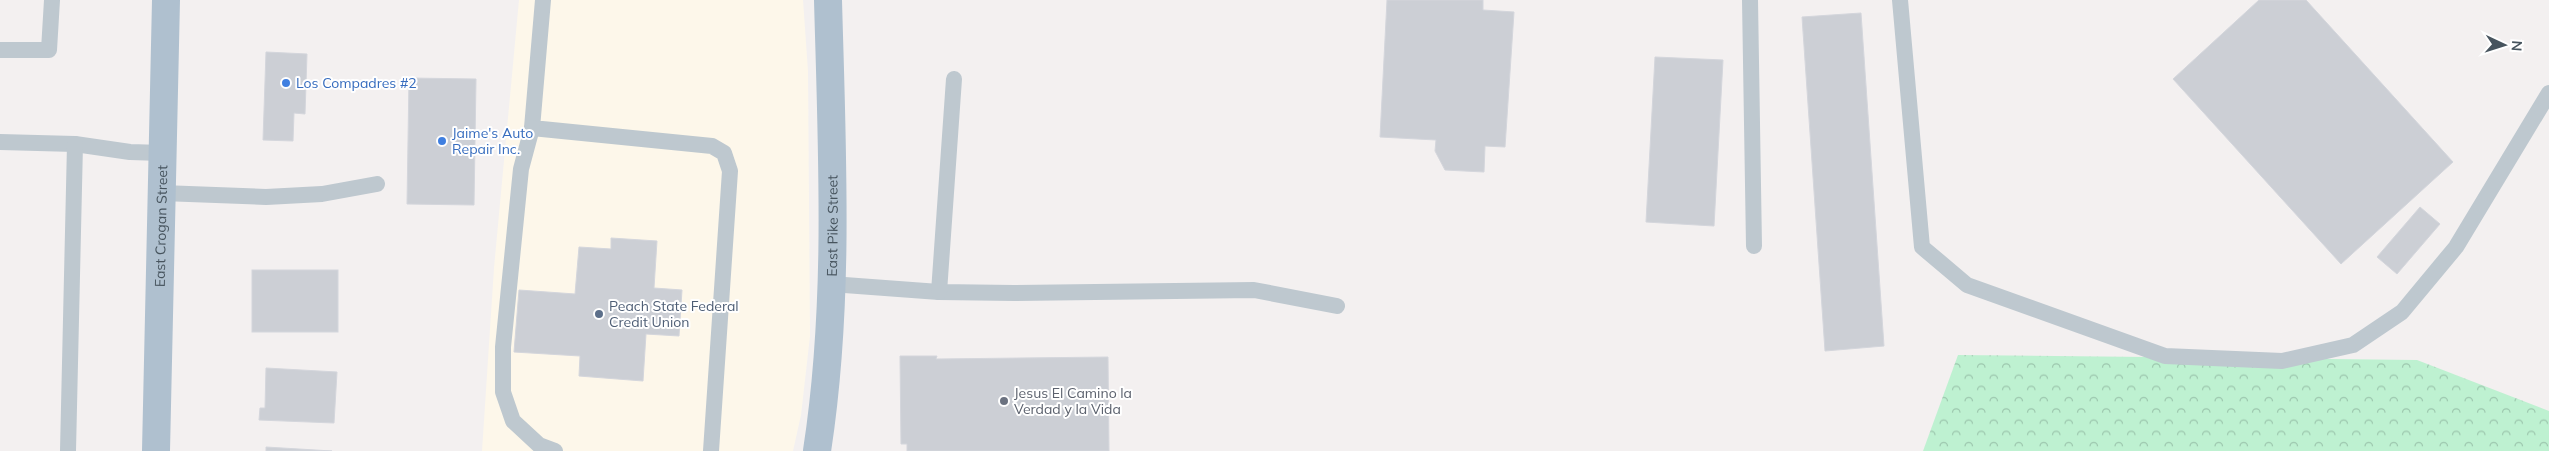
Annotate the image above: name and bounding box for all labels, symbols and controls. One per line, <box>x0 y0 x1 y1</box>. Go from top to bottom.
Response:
north arrow <box>2479 20 2529 70</box>
text: N <box>2508 40 2526 52</box>
place label: Los Compadres #2 <box>296 74 417 92</box>
marker: Los Compadres #2 <box>280 77 292 89</box>
place label: Jaime's Auto Repair Inc. <box>452 124 533 158</box>
marker: Jaime's Auto Repair Inc. <box>436 135 448 147</box>
street label: East Crogan Street <box>151 165 171 287</box>
street label: East Pike Street <box>823 175 842 277</box>
place label: Peach State Federal Credit Union <box>609 297 739 331</box>
marker: Peach State Federal Credit Union <box>593 308 605 320</box>
place label: Jesus El Camino la Verdad y la Vida <box>1014 384 1132 418</box>
marker: Jesus El Camino la Verdad y la Vida <box>998 395 1010 407</box>

